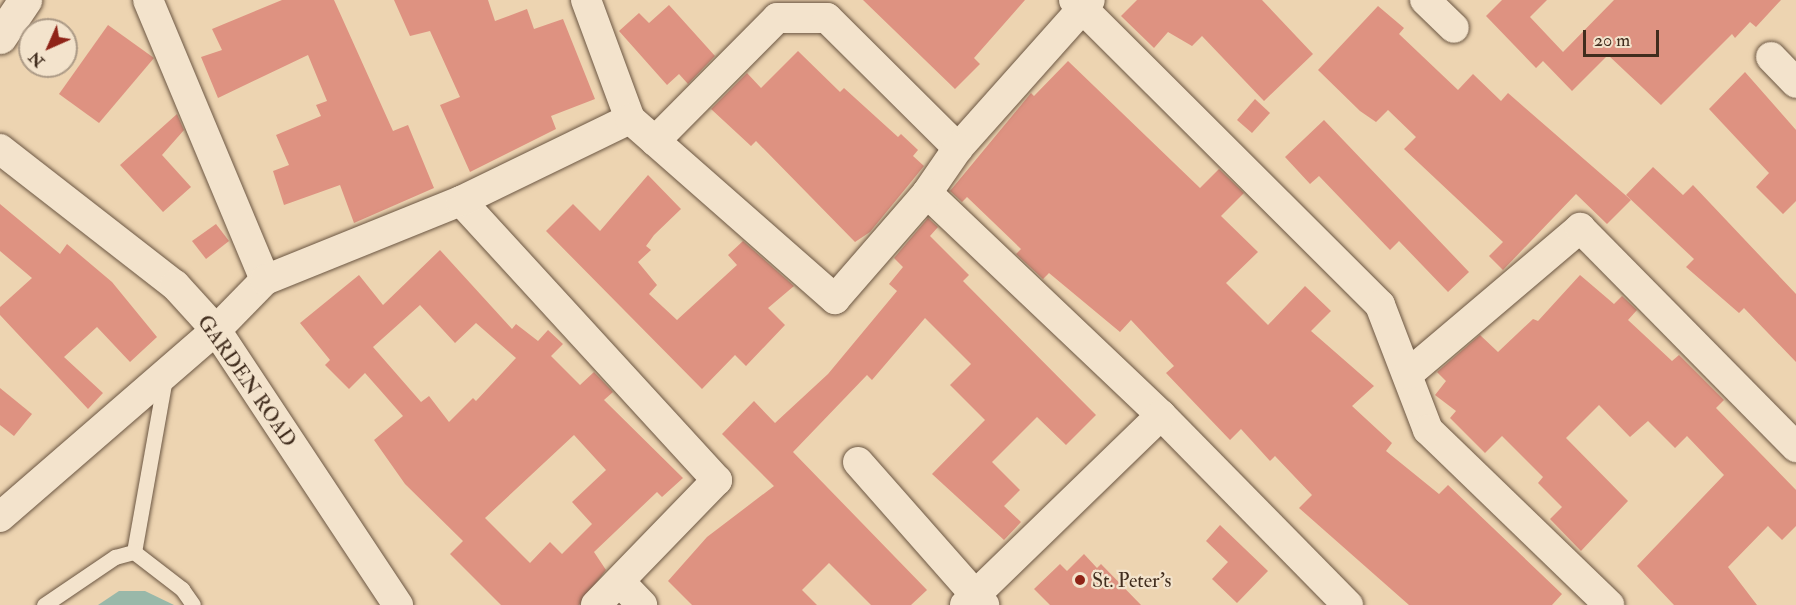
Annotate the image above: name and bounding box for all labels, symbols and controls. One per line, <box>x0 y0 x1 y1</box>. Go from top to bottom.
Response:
north arrow <box>18 18 78 78</box>
scale bar <box>1586 18 1662 56</box>
text: 20 m <box>1594 29 1630 52</box>
text: N <box>25 47 49 71</box>
street label: GARDEN ROAD <box>193 310 301 452</box>
place label: St. Peter's <box>1092 568 1171 592</box>
marker: St. Peter's <box>1073 573 1087 587</box>

